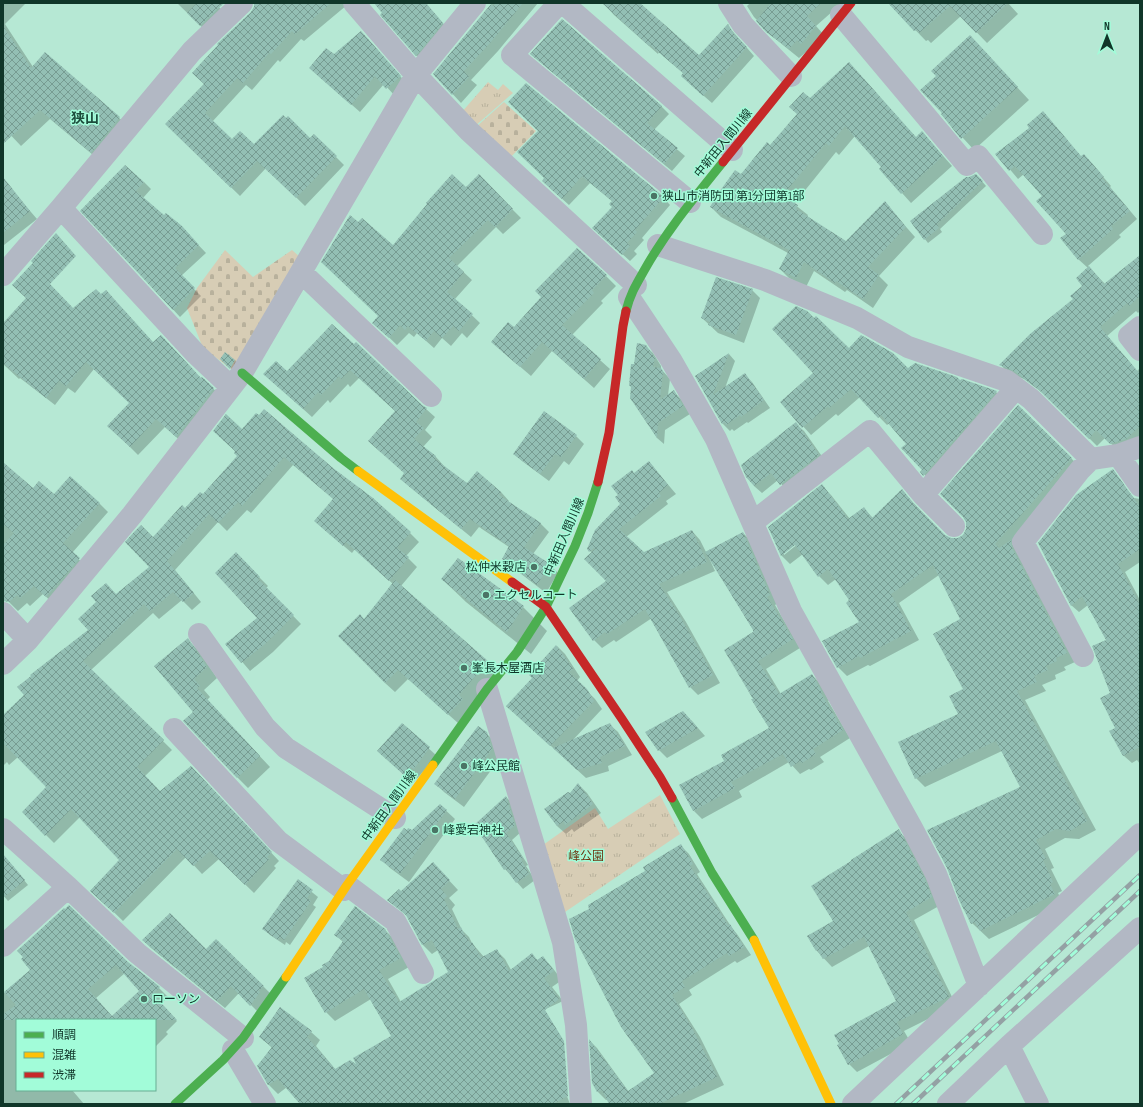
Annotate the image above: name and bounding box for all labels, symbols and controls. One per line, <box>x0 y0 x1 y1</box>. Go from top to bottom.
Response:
north arrow <box>1087 16 1127 56</box>
text: N <box>1104 20 1110 33</box>
street label: 中新田入間川線 <box>691 106 756 181</box>
district label: 狭山 <box>71 110 99 127</box>
place label: 狭山市消防団 第1分団第1部 <box>662 189 804 204</box>
marker: 狭山市消防団 第1分団第1部 <box>649 191 659 201</box>
street label: 中新田入間川線 <box>541 496 588 579</box>
place label: 松仲米穀店 <box>466 560 526 575</box>
marker: 松仲米穀店 <box>529 562 539 572</box>
place label: エクセルコート <box>494 588 578 603</box>
marker: エクセルコート <box>481 590 491 600</box>
place label: 峯長木屋酒店 <box>472 661 544 676</box>
marker: 峯長木屋酒店 <box>459 663 469 673</box>
place label: 峰公民館 <box>472 759 520 774</box>
marker: 峰公民館 <box>459 761 469 771</box>
street label: 中新田入間川線 <box>359 768 420 845</box>
place label: 峰愛宕神社 <box>443 823 503 838</box>
marker: 峰愛宕神社 <box>430 825 440 835</box>
park label: 峰公園 <box>568 849 604 864</box>
place label: ローソン <box>152 992 200 1007</box>
marker: ローソン <box>139 994 149 1004</box>
legend <box>16 1019 156 1091</box>
text: 順調 <box>52 1028 76 1043</box>
text: 混雑 <box>52 1048 76 1063</box>
text: 渋滞 <box>52 1068 76 1083</box>

